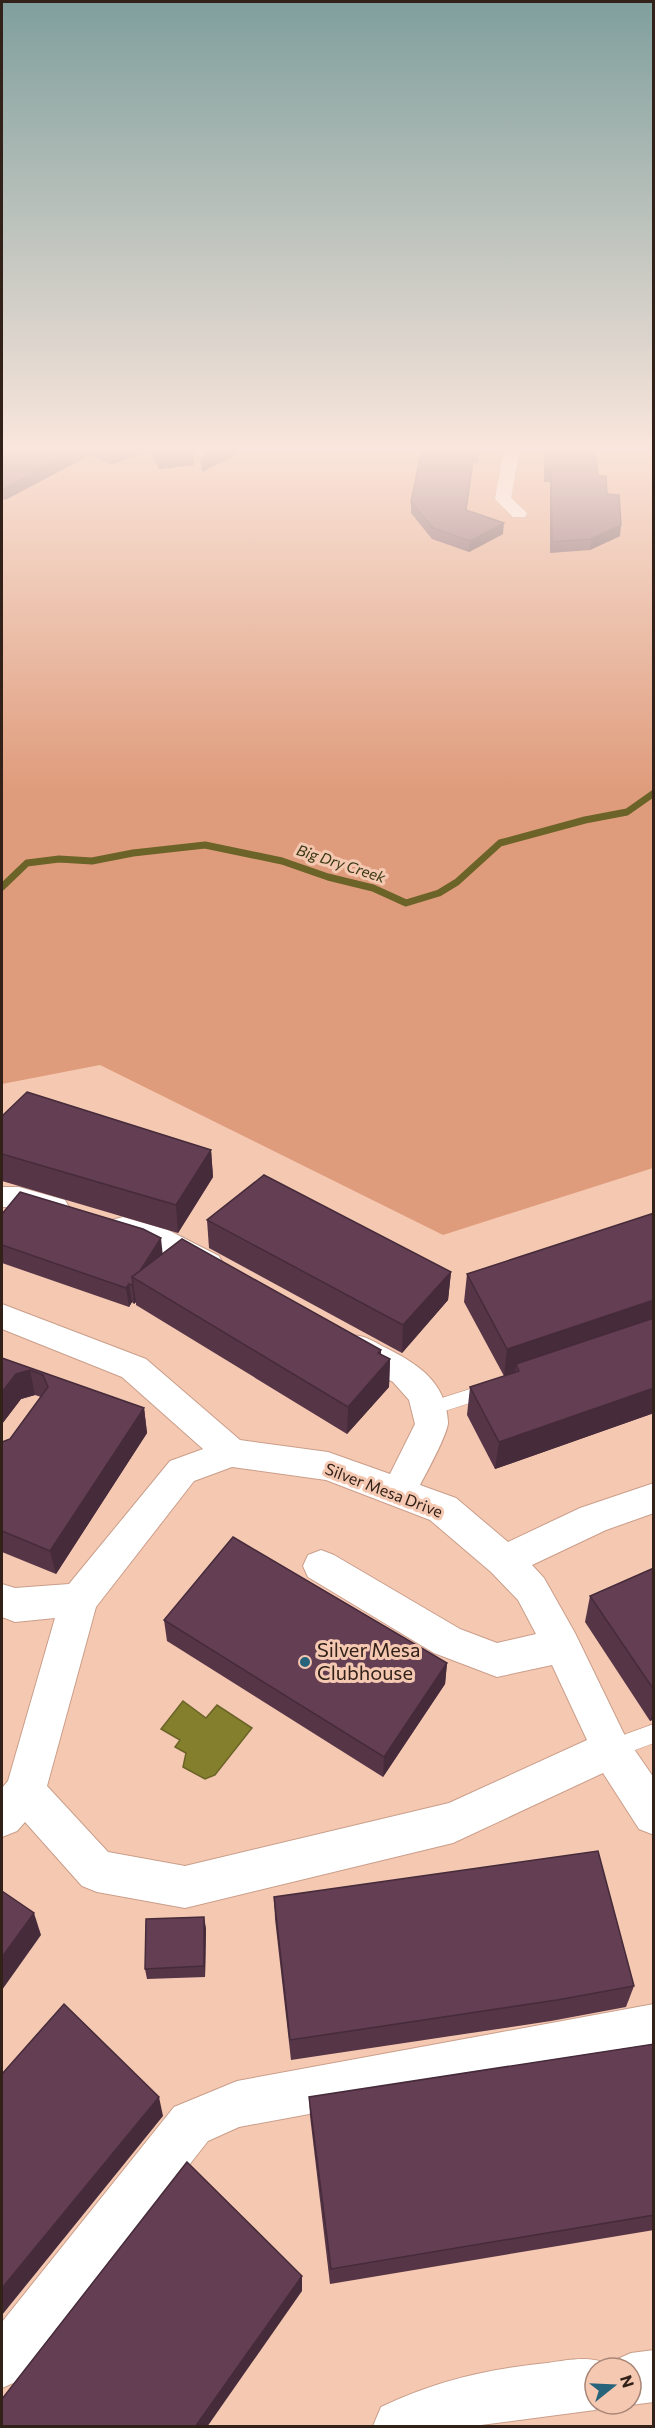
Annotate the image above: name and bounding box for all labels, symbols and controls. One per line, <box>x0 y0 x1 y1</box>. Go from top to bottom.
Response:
water label: Big Dry Creek <box>295 840 389 886</box>
street label: Silver Mesa Drive <box>323 1458 446 1521</box>
place label: Silver Mesa Clubhouse <box>317 1637 420 1684</box>
marker: Silver Mesa Clubhouse <box>298 1655 312 1669</box>
north arrow <box>583 2356 643 2416</box>
text: N <box>617 2373 639 2390</box>

